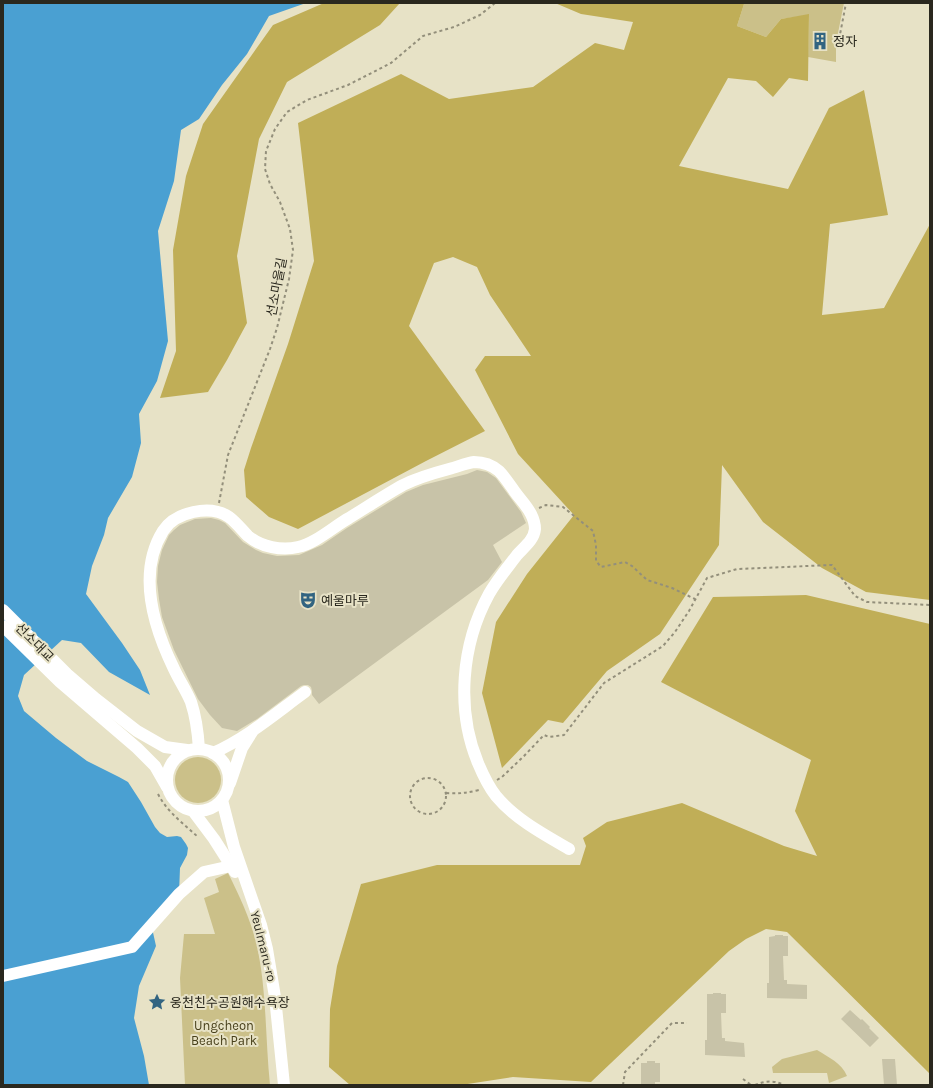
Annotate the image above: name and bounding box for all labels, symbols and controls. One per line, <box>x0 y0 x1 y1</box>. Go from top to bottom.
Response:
building icon: 정자 <box>810 31 830 51</box>
place label: 정자 <box>833 34 857 49</box>
street label: 선소마을길 <box>263 256 290 318</box>
theatre icon: 예울마루 <box>298 590 318 610</box>
place label: 예울마루 <box>321 593 369 608</box>
street label: 선소대교 <box>12 620 57 665</box>
street label: Yeulmaru-ro <box>247 909 280 983</box>
place icon: 웅천친수공원해수욕장 <box>147 992 167 1012</box>
place label: 웅천친수공원해수욕장 <box>170 995 290 1010</box>
park label: Ungcheon Beach Park <box>191 1018 257 1048</box>

